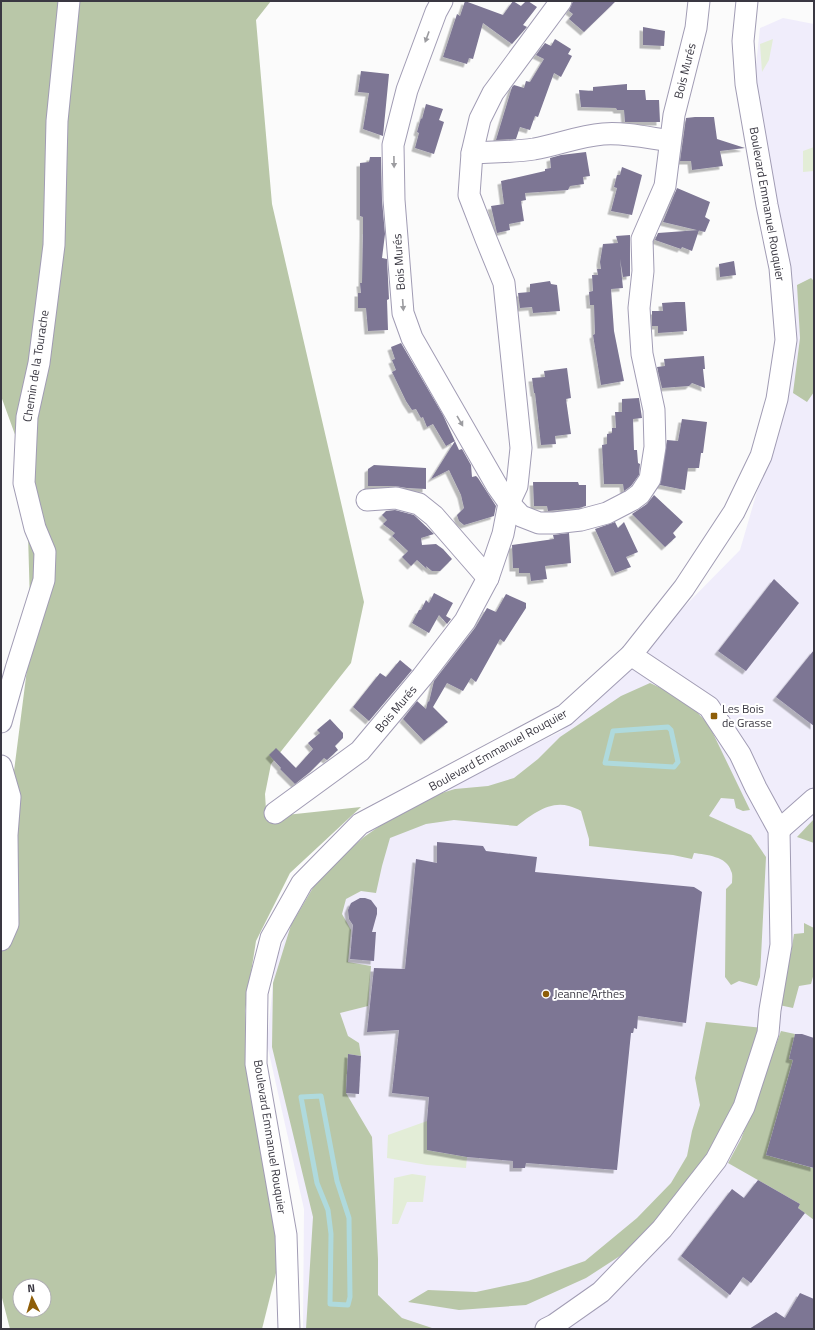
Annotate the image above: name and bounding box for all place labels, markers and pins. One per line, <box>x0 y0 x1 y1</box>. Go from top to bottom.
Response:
place label: Les Bois de Grasse <box>722 699 772 732</box>
marker: Les Bois de Grasse <box>709 711 719 721</box>
place label: Jeanne Arthes <box>554 984 625 1003</box>
marker: Jeanne Arthes <box>541 989 551 999</box>

